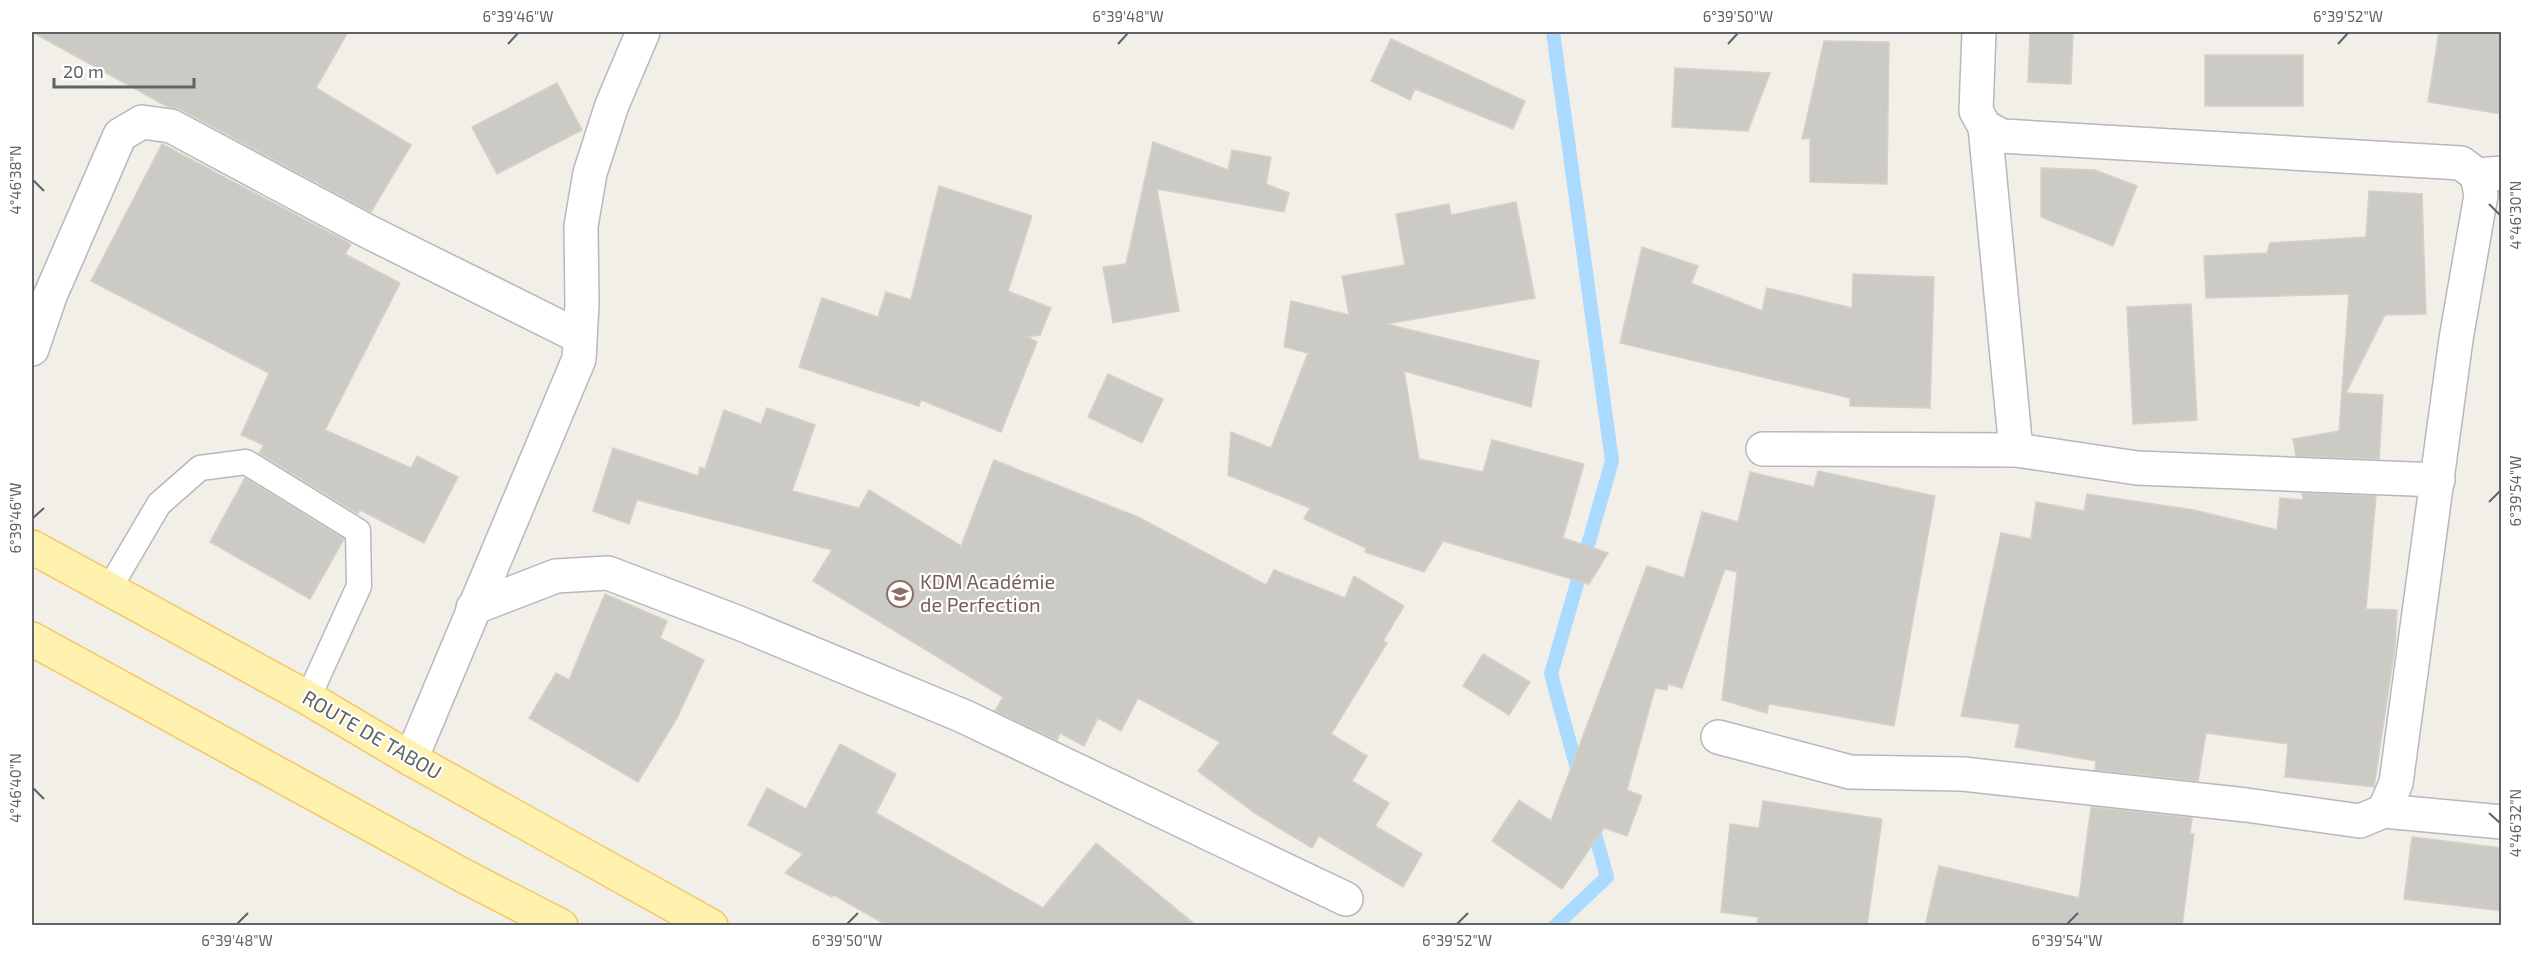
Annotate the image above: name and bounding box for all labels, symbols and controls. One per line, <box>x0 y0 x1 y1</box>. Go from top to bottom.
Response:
text: 6°39'46"W <box>482 7 554 25</box>
text: 6°39'48"W <box>1092 7 1164 25</box>
text: 6°39'50"W <box>1703 7 1773 25</box>
text: 6°39'52"W <box>2313 7 2383 25</box>
scale bar <box>54 51 194 89</box>
text: 20 m <box>63 60 104 82</box>
text: 4°46'38"N <box>6 146 24 214</box>
text: 4°46'30"N <box>2506 181 2524 249</box>
text: 6°39'54"W <box>2506 456 2524 526</box>
text: 6°39'46"W <box>6 482 24 554</box>
place label: KDM Académie de Perfection <box>920 569 1055 616</box>
school or university icon: KDM Académie de Perfection <box>885 579 915 609</box>
street label: ROUTE DE TABOU <box>299 685 446 784</box>
text: 4°46'40"N <box>6 753 24 823</box>
text: 4°46'32"N <box>2506 789 2524 857</box>
text: 6°39'48"W <box>201 931 273 949</box>
text: 6°39'50"W <box>812 931 882 949</box>
text: 6°39'52"W <box>1422 931 1492 949</box>
text: 6°39'54"W <box>2032 931 2102 949</box>

